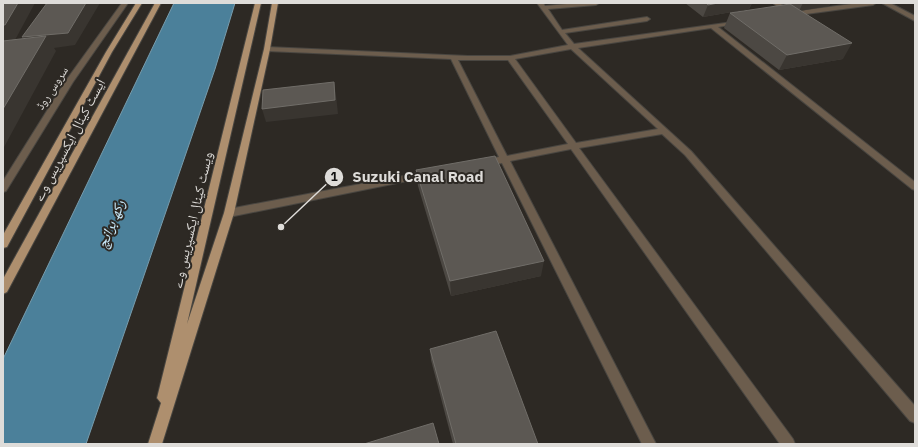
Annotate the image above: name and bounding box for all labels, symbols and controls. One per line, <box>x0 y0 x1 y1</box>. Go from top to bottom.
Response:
street label: سروس روڈ <box>32 63 71 112</box>
street label: ایسٹ کینال ایکسپریس وے <box>29 75 109 205</box>
street label: ویسٹ کینال ایکسپریس وے <box>168 150 217 290</box>
callout: Suzuki Canal Road <box>324 163 492 190</box>
text: Suzuki Canal Road <box>352 167 484 186</box>
text: 1 <box>330 169 338 184</box>
water label: رکھ برانچ <box>92 197 130 251</box>

